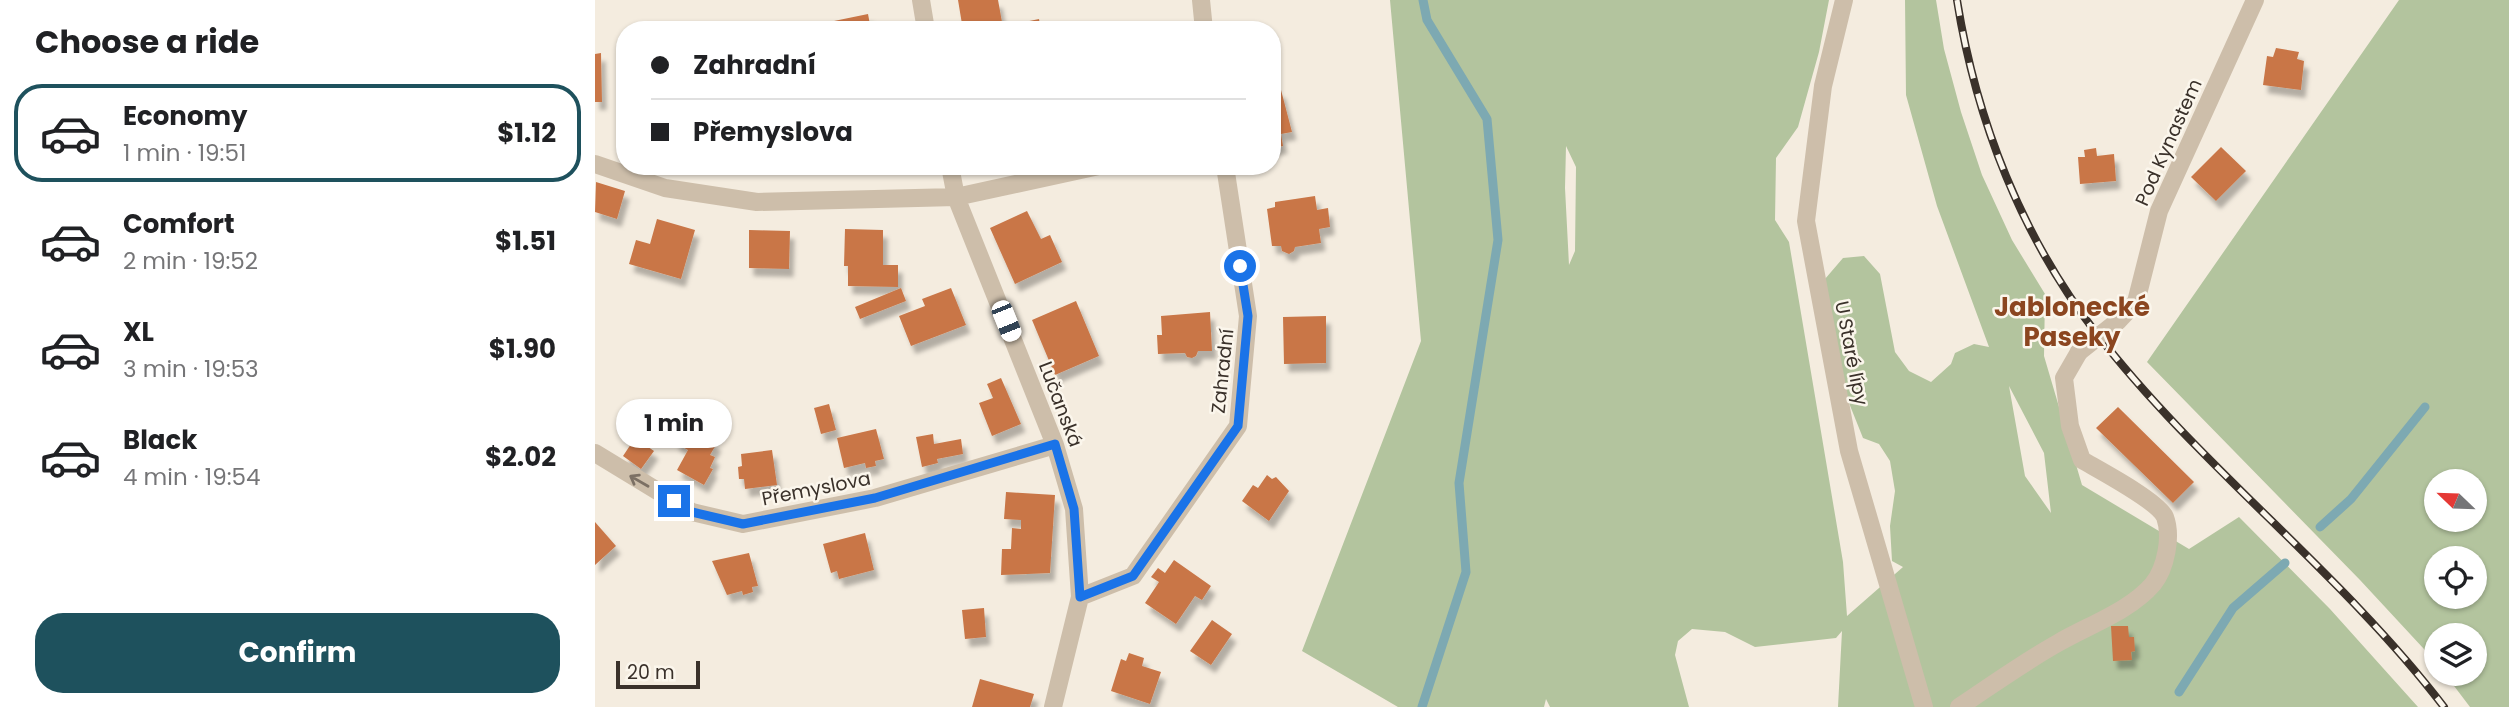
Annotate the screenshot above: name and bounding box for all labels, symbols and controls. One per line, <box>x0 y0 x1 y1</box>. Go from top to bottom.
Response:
text: Choose a ride <box>35 19 259 64</box>
text: Zahradní <box>693 47 816 83</box>
street label: Pod Kynastem <box>2128 74 2209 210</box>
text: Economy <box>123 98 247 134</box>
icon: car <box>39 102 102 165</box>
text: Přemyslova <box>693 114 853 150</box>
text: $1.12 <box>497 115 556 151</box>
text: 1 min · 19:51 <box>123 137 246 169</box>
text: Comfort <box>123 206 235 242</box>
icon: car <box>39 210 102 273</box>
text: $1.51 <box>495 223 556 259</box>
text: 2 min · 19:52 <box>123 245 258 277</box>
route start <box>1224 250 1256 282</box>
district label: Jablonecké Paseky <box>1994 289 2150 355</box>
car <box>989 298 1024 344</box>
street label: U Staré lípy <box>1828 299 1875 408</box>
text: XL <box>123 314 154 350</box>
icon: car <box>39 318 102 381</box>
street label: Zahradní <box>1205 327 1240 415</box>
text: $1.90 <box>489 331 556 367</box>
text: 3 min · 19:53 <box>123 353 259 385</box>
street label: Lučanská <box>1032 358 1089 451</box>
callout: 1 min <box>616 400 732 448</box>
text: 1 min <box>644 407 704 439</box>
text: Black <box>123 422 197 458</box>
icon: car <box>39 426 102 489</box>
text: $2.02 <box>485 439 556 475</box>
text: 4 min · 19:54 <box>123 461 261 493</box>
street label: Přemyslova <box>759 465 873 512</box>
north arrow <box>2424 469 2487 532</box>
map controls <box>2424 469 2487 686</box>
one-way arrow <box>630 473 650 487</box>
route end <box>658 485 690 517</box>
button: locate <box>2424 546 2487 609</box>
button: Confirm <box>35 613 560 693</box>
button: layers <box>2424 623 2487 686</box>
scale bar <box>616 658 700 690</box>
text: 20 m <box>627 659 675 686</box>

